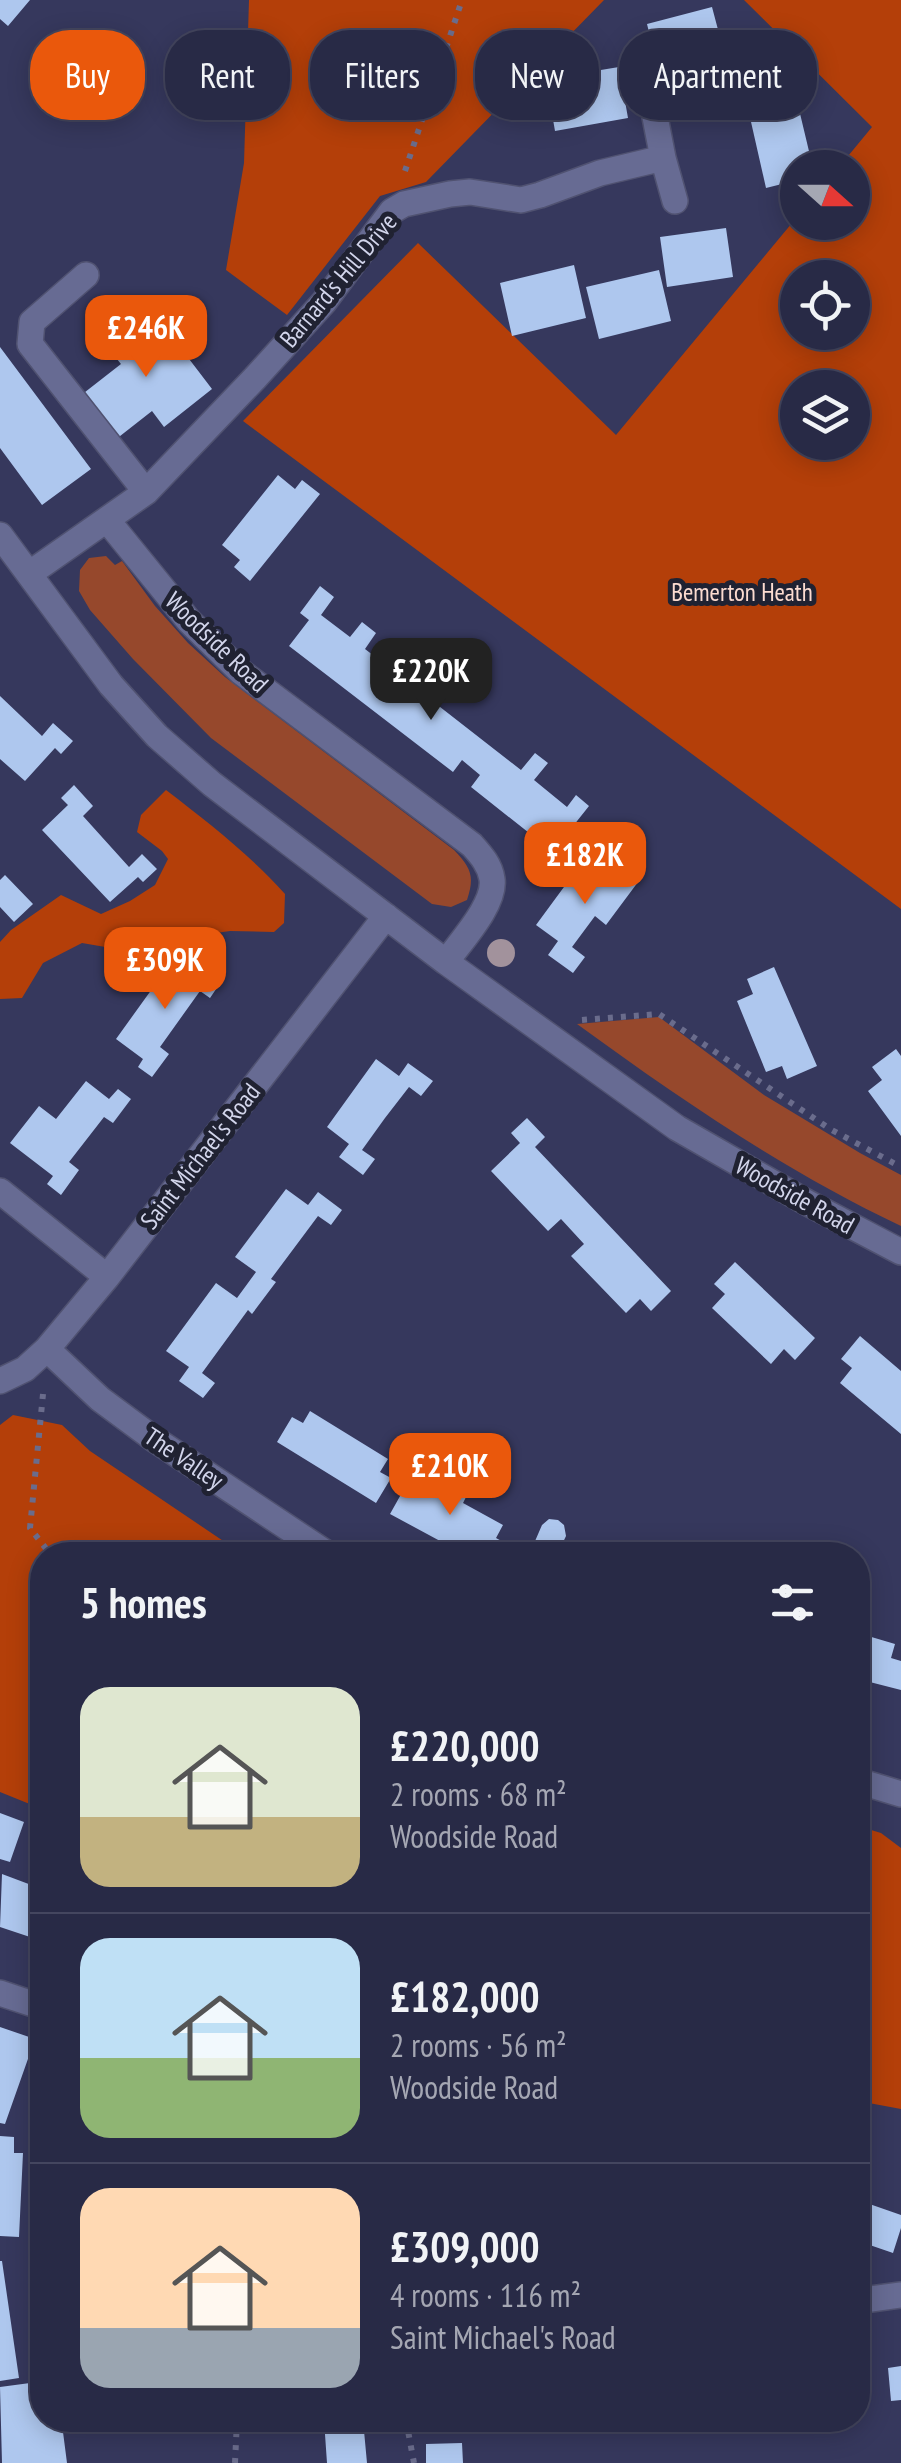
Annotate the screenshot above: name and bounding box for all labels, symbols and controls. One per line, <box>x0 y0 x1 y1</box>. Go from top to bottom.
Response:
chip: Buy <box>30 30 145 120</box>
chip: Rent <box>165 30 290 120</box>
chip: Filters <box>310 30 455 120</box>
chip: New <box>475 30 599 120</box>
chip: Apartment <box>619 30 817 120</box>
north arrow <box>780 150 870 240</box>
map controls <box>780 150 870 460</box>
street label: Barnard's Hill Drive <box>273 206 403 354</box>
button: locate <box>780 260 870 350</box>
pin: £246K <box>76 295 216 380</box>
text: £246K <box>107 306 185 348</box>
button: layers <box>780 370 870 460</box>
park label: Bemerton Heath <box>671 576 813 608</box>
street label: Woodside Road <box>159 585 275 699</box>
pin: £220K <box>361 638 501 723</box>
text: £220K <box>392 649 470 691</box>
pin: £182K <box>515 822 655 907</box>
text: £182K <box>546 833 624 875</box>
pin: £309K <box>95 927 235 1012</box>
text: £309K <box>126 938 204 980</box>
street label: Saint Michael's Road <box>133 1077 267 1235</box>
street label: Woodside Road <box>730 1149 860 1241</box>
street label: The Valley <box>138 1420 230 1496</box>
pin: £210K <box>380 1433 520 1518</box>
text: £210K <box>411 1444 489 1486</box>
text: 5 homes <box>80 1575 207 1630</box>
icon: filters <box>765 1575 820 1630</box>
text: £220,000 <box>390 1718 540 1773</box>
icon: home <box>160 1727 280 1847</box>
text: 2 rooms · 68 m² <box>390 1773 567 1815</box>
text: Woodside Road <box>390 1815 558 1857</box>
text: £182,000 <box>390 1969 540 2024</box>
icon: home <box>160 1978 280 2098</box>
text: 2 rooms · 56 m² <box>390 2024 567 2066</box>
text: Woodside Road <box>390 2066 558 2108</box>
text: £309,000 <box>390 2219 540 2274</box>
icon: home <box>160 2228 280 2348</box>
text: 4 rooms · 116 m² <box>390 2274 581 2316</box>
text: Saint Michael's Road <box>390 2316 616 2358</box>

